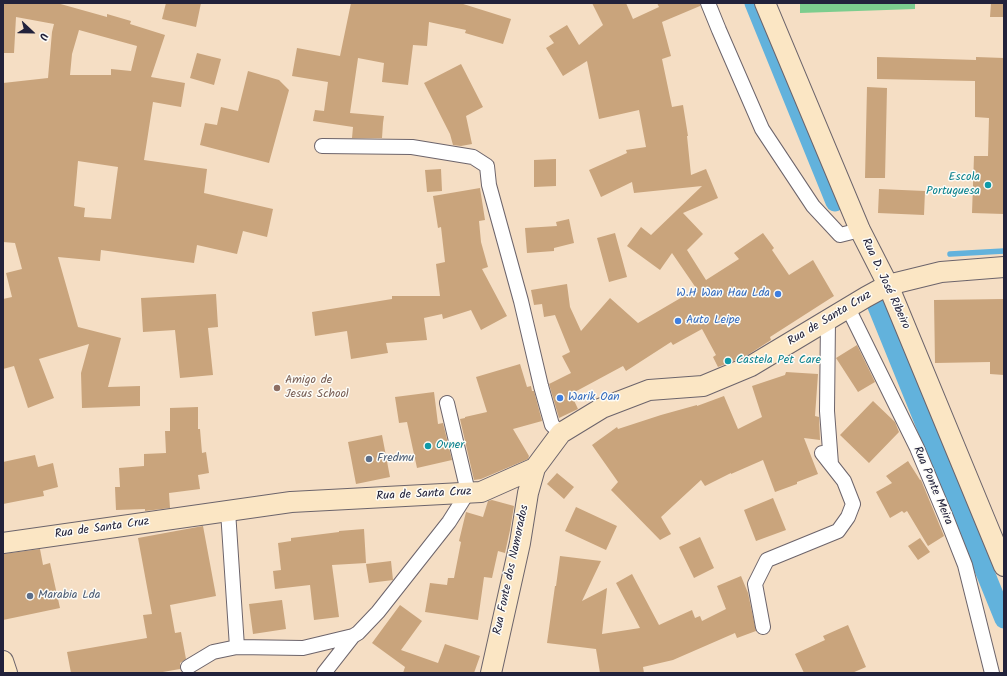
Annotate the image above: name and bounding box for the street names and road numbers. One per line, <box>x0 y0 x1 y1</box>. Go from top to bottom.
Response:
street label: Rua D. José Ribeiro <box>858 236 912 332</box>
street label: Rua de Santa Cruz <box>786 288 874 350</box>
street label: Rua Ponte Meira <box>909 445 955 527</box>
street label: Rua de Santa Cruz <box>376 485 472 505</box>
street label: Rua Fonte dos Namorados <box>491 504 533 636</box>
street label: Rua de Santa Cruz <box>54 515 150 543</box>

